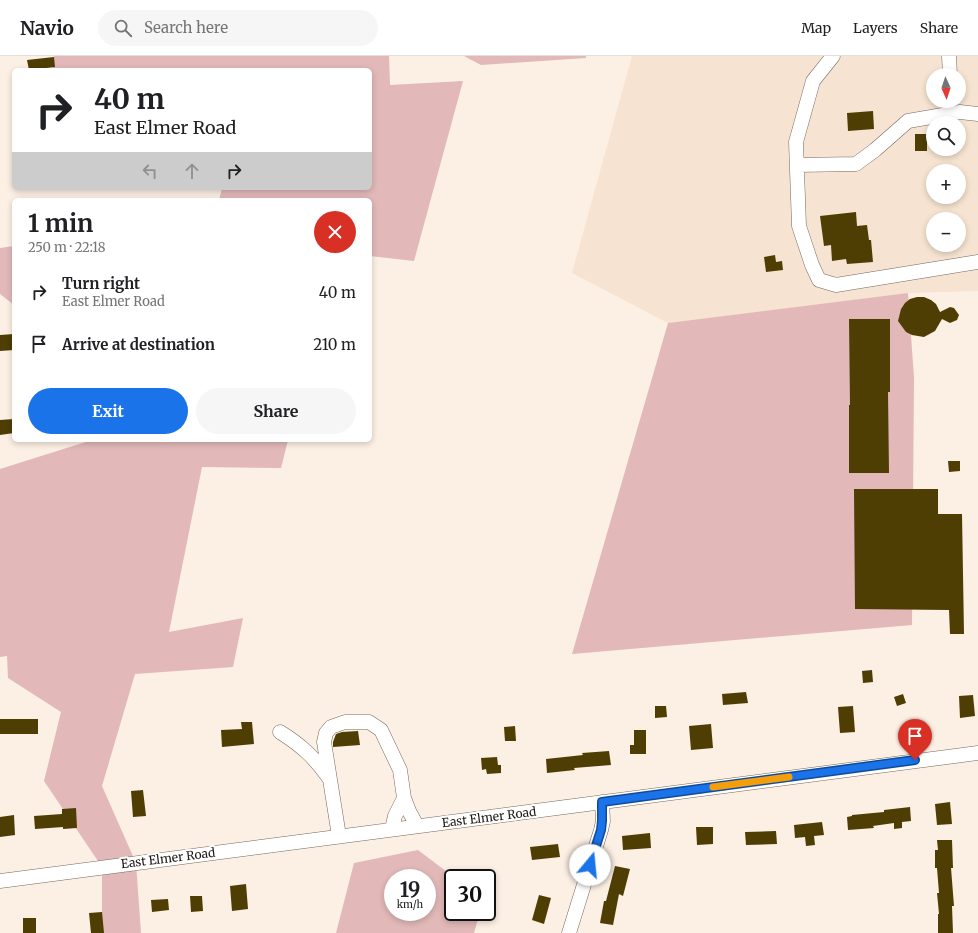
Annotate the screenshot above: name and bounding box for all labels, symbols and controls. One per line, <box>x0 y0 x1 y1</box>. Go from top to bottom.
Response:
search box <box>98 10 378 46</box>
text: Navio <box>20 16 74 40</box>
icon: search <box>112 17 134 39</box>
text: Search here <box>144 18 228 37</box>
text: Map <box>801 19 831 37</box>
text: Layers <box>853 19 898 37</box>
text: Share <box>920 19 958 37</box>
north arrow <box>926 68 966 108</box>
map controls <box>926 68 966 252</box>
text: 40 m <box>94 81 165 117</box>
icon: right <box>28 84 80 136</box>
text: East Elmer Road <box>94 116 236 139</box>
button: search <box>926 116 966 156</box>
icon: left <box>139 160 161 182</box>
icon: ahead <box>181 160 203 182</box>
icon: right <box>223 160 245 182</box>
button: + <box>926 164 966 204</box>
text: 1 min <box>28 208 93 239</box>
button: close <box>314 211 356 253</box>
button: − <box>926 212 966 252</box>
text: 250 m · 22:18 <box>28 239 105 256</box>
text: Turn right <box>62 274 140 293</box>
icon: right <box>28 281 50 303</box>
text: 40 m <box>319 283 356 302</box>
text: East Elmer Road <box>62 293 165 310</box>
icon: arrive <box>28 333 50 355</box>
text: Arrive at destination <box>62 335 215 354</box>
text: 210 m <box>313 335 356 354</box>
button: Exit <box>28 388 188 434</box>
button: Share <box>196 388 356 434</box>
pin <box>898 719 932 760</box>
icon: arrive <box>904 725 926 747</box>
street label: East Elmer Road <box>441 804 537 830</box>
position arrow <box>569 844 611 886</box>
street label: East Elmer Road <box>120 845 216 871</box>
speed limit sign: 30 <box>444 869 496 921</box>
text: 19 <box>400 877 420 902</box>
text: km/h <box>397 898 423 911</box>

